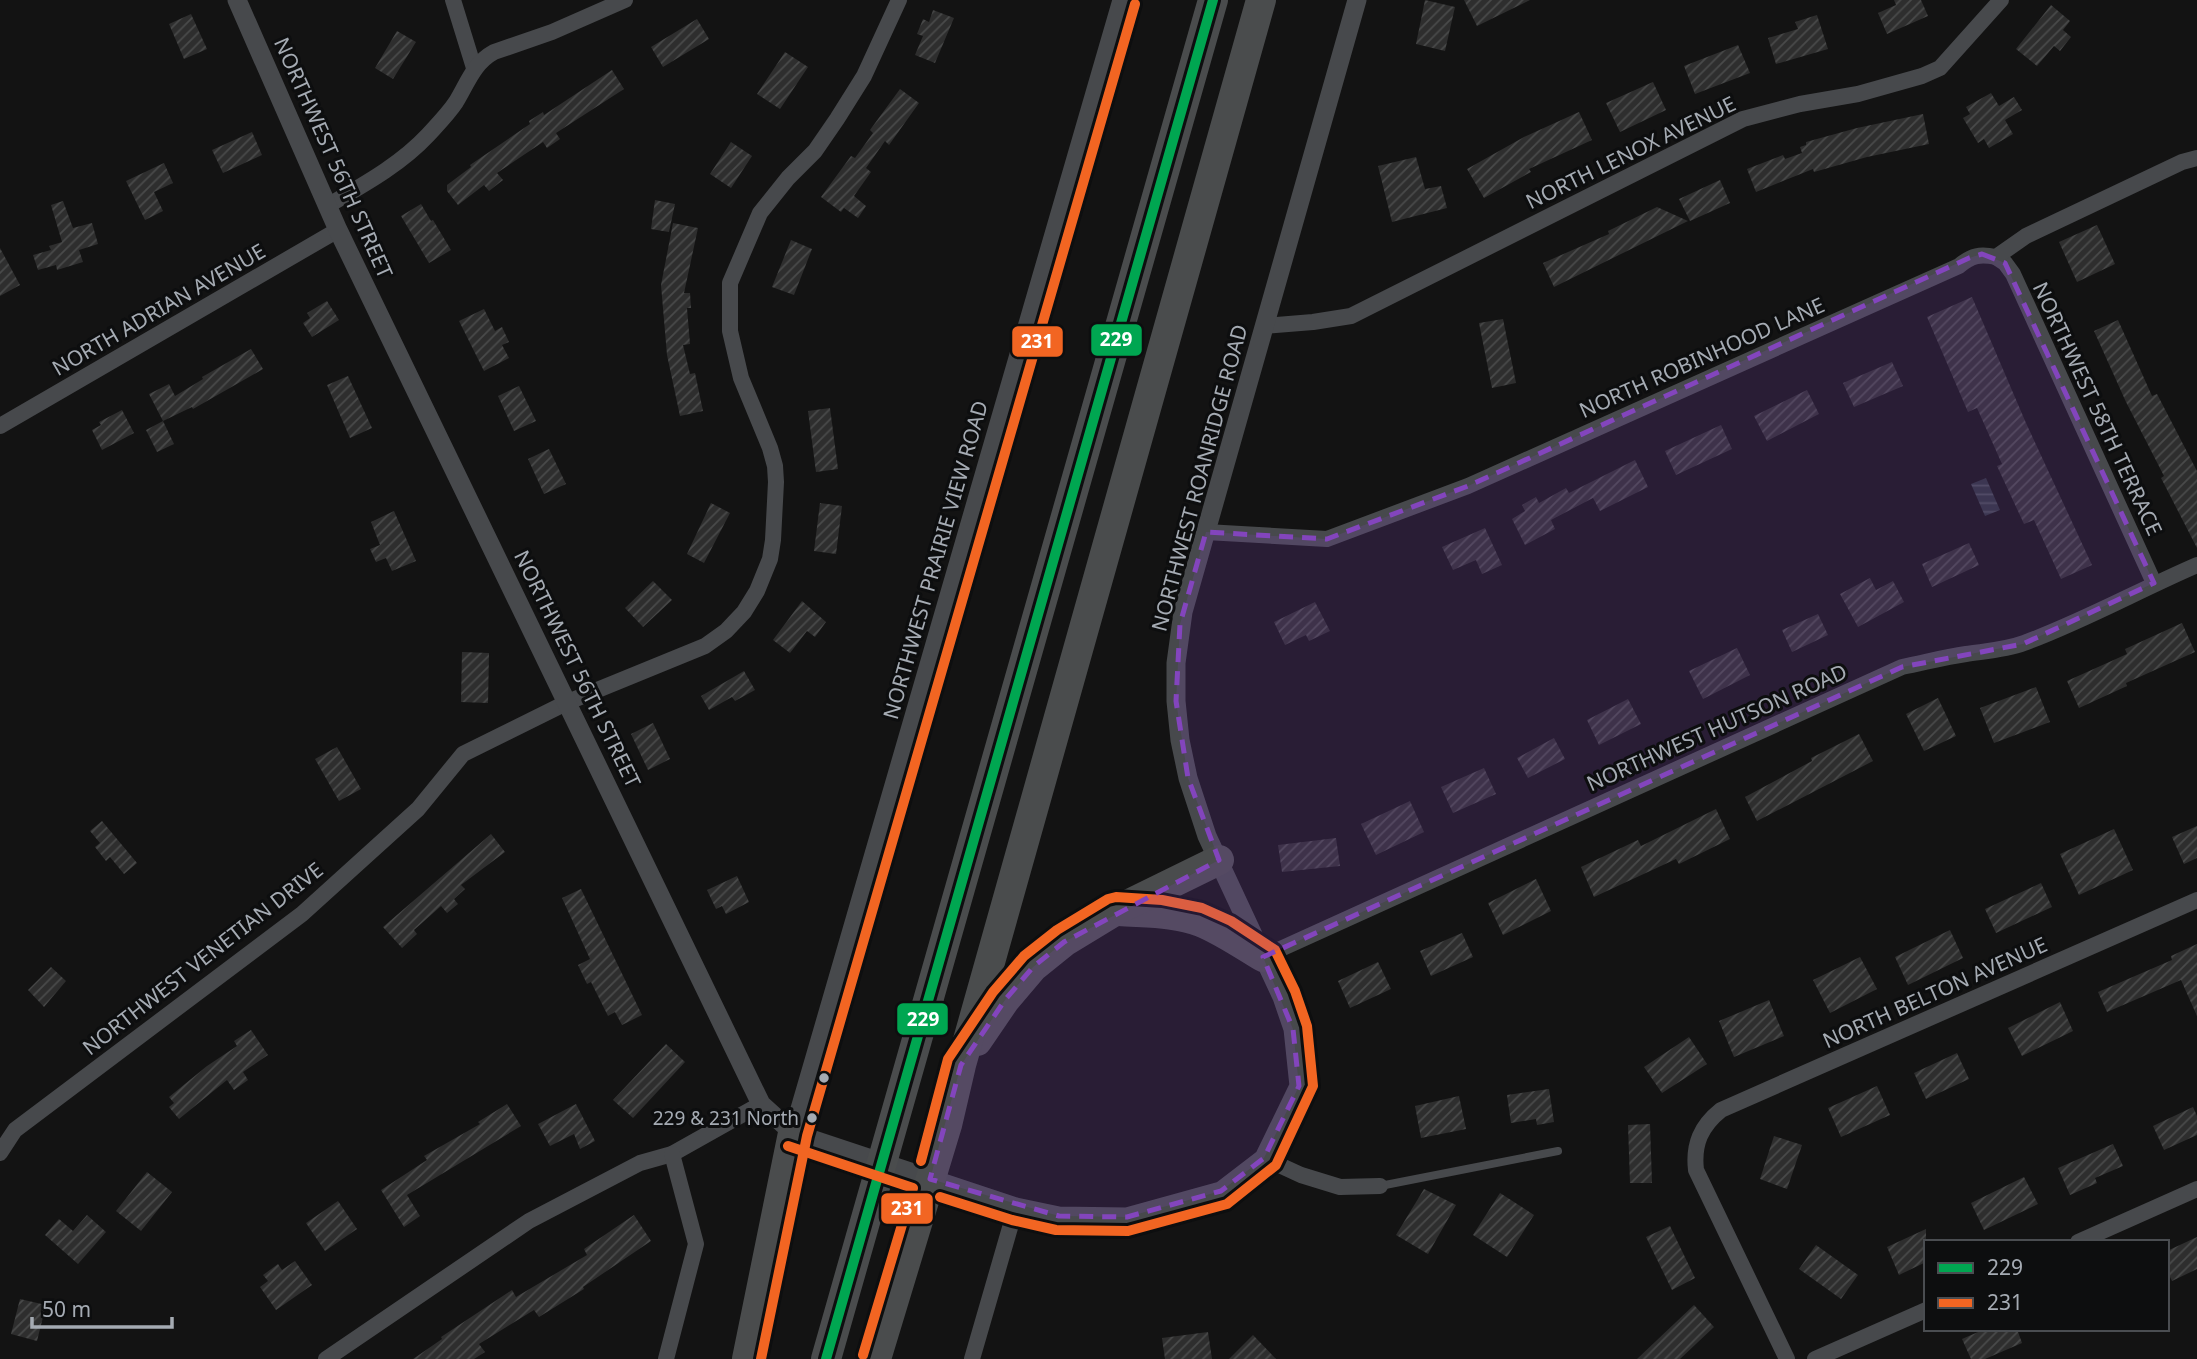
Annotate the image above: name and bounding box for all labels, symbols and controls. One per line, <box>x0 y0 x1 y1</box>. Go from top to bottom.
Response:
street label: NORTHWEST 56TH STREET <box>268 33 400 283</box>
street label: NORTH LENOX AVENUE <box>1521 89 1740 215</box>
street label: NORTH ADRIAN AVENUE <box>47 237 270 382</box>
street label: NORTHWEST 58TH TERRACE <box>2027 277 2169 540</box>
street label: NORTH ROBINHOOD LANE <box>1575 290 1829 424</box>
street label: NORTHWEST ROANRIDGE ROAD <box>1145 321 1254 634</box>
line badge: 229 <box>1090 323 1143 357</box>
line badge: 231 <box>1011 325 1064 358</box>
text: 229 <box>1100 326 1132 352</box>
text: 231 <box>1021 328 1053 354</box>
street label: NORTHWEST PRAIRIE VIEW ROAD <box>876 397 994 722</box>
street label: NORTHWEST 56TH STREET <box>508 545 648 792</box>
street label: NORTHWEST HUTSON ROAD <box>1582 657 1851 797</box>
street label: NORTHWEST VENETIAN DRIVE <box>76 855 328 1061</box>
street label: NORTH BELTON AVENUE <box>1818 930 2051 1054</box>
line badge: 229 <box>896 1002 949 1036</box>
text: 229 <box>907 1006 939 1032</box>
unlabelled marker <box>817 1071 831 1085</box>
place label: 229 & 231 North <box>653 1105 799 1131</box>
marker: 229 & 231 North <box>805 1111 819 1125</box>
line badge: 231 <box>880 1192 934 1225</box>
text: 231 <box>891 1195 923 1221</box>
legend <box>1924 1240 2169 1331</box>
text: 229 <box>1987 1253 2023 1281</box>
scale bar <box>32 1286 172 1330</box>
text: 231 <box>1987 1288 2023 1316</box>
text: 50 m <box>42 1295 91 1323</box>

